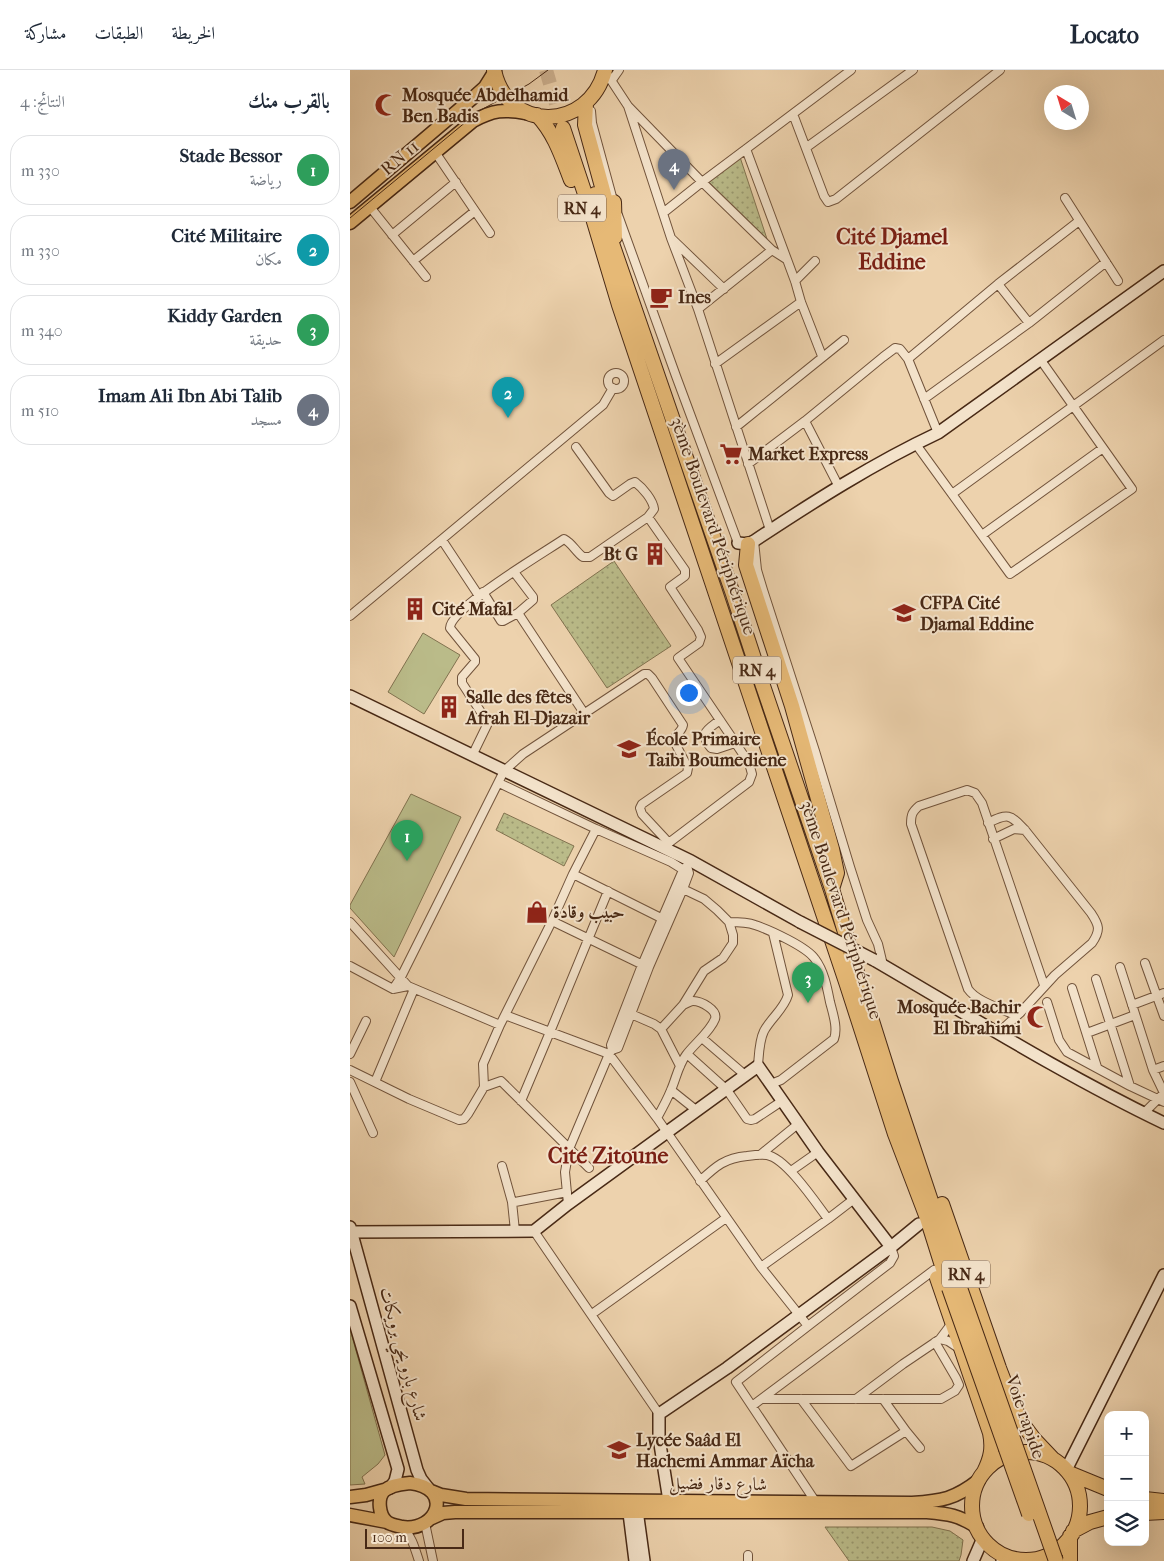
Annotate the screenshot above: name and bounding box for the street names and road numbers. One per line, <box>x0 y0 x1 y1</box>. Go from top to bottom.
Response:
street label: RN 11 <box>377 136 423 180</box>
road number: RN 4 <box>558 195 606 222</box>
street label: 3ème Boulevard Périphérique <box>666 414 760 638</box>
road number: RN 4 <box>733 656 781 684</box>
street label: 3ème Boulevard Périphérique <box>795 798 887 1022</box>
road number: RN 4 <box>942 1260 990 1288</box>
street label: شارع بارو يحي برويكات <box>369 1285 431 1425</box>
street label: Voie rapide <box>1001 1371 1049 1462</box>
street label: شارع دقار فضيل <box>669 1473 767 1499</box>

